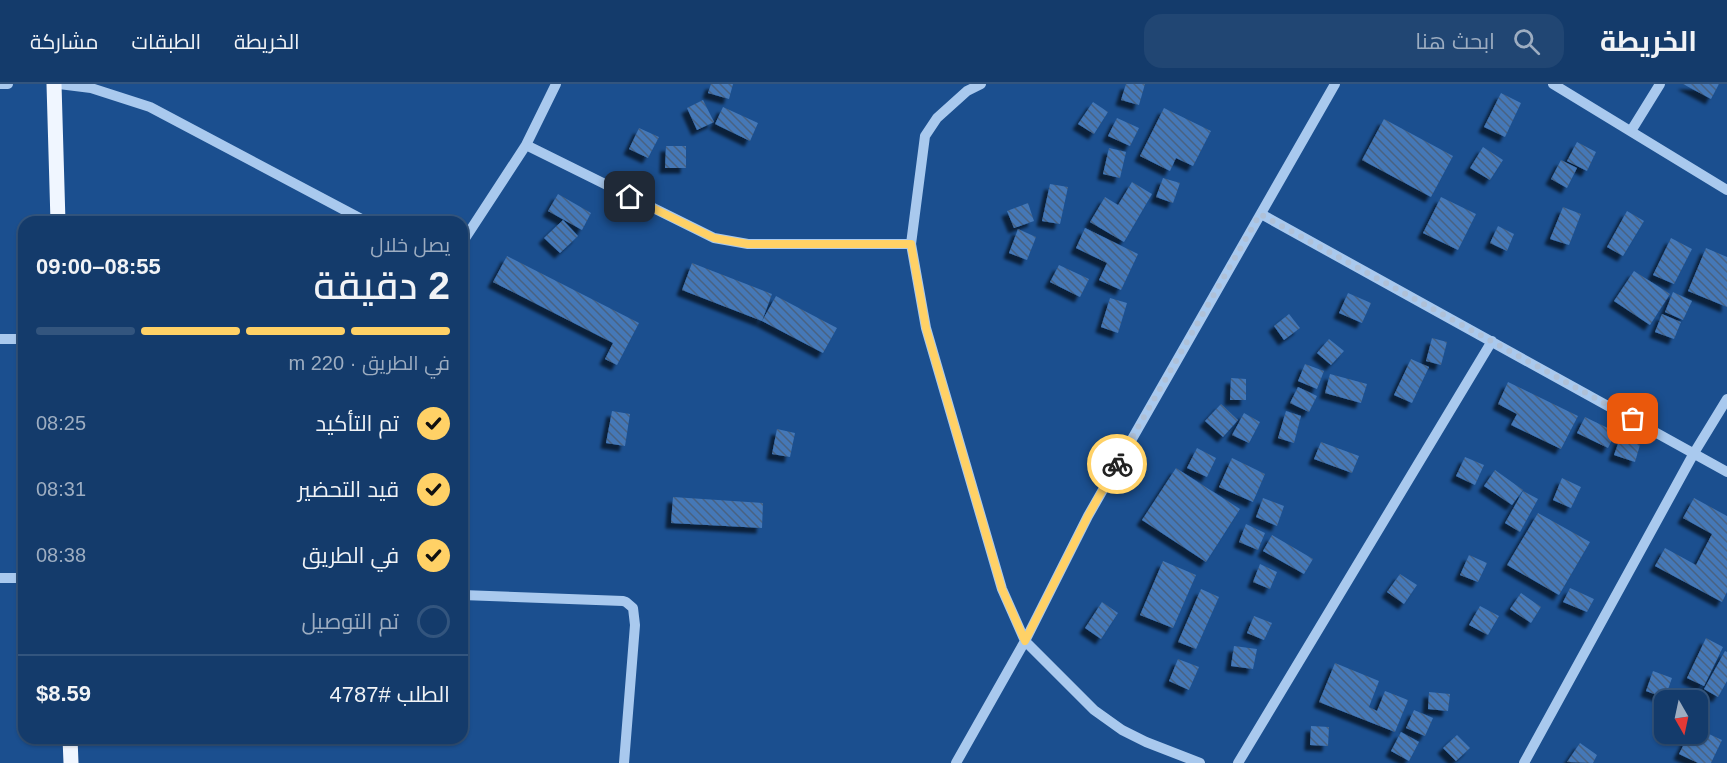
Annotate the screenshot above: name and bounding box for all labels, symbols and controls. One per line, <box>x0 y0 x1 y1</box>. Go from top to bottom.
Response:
search box <box>1144 14 1564 68</box>
icon: search <box>1510 25 1543 58</box>
text: الخريطة <box>1600 26 1697 57</box>
text: ابحث هنا <box>1415 29 1495 54</box>
text: مشاركة <box>30 30 99 53</box>
text: الطبقات <box>132 30 201 53</box>
text: الخريطة <box>234 30 300 53</box>
pin <box>604 171 655 222</box>
icon: home <box>613 180 646 213</box>
text: يصل خلال <box>370 234 450 256</box>
text: 08:55–09:00 <box>36 254 161 279</box>
text: 2 دقيقة <box>314 264 450 307</box>
text: في الطريق · 220 m <box>289 352 450 374</box>
pin <box>1607 393 1658 444</box>
icon: bag <box>1616 402 1649 435</box>
icon: check <box>417 407 450 440</box>
text: تم التأكيد <box>316 411 399 436</box>
text: 08:25 <box>36 412 86 434</box>
courier <box>1087 434 1147 494</box>
icon: bike <box>1101 448 1134 481</box>
icon: check <box>417 473 450 506</box>
text: قيد التحضير <box>298 477 399 502</box>
text: 08:31 <box>36 478 86 500</box>
icon: check <box>417 539 450 572</box>
text: في الطريق <box>302 543 399 568</box>
text: 08:38 <box>36 544 86 566</box>
text: تم التوصيل <box>301 609 399 634</box>
text: $8.59 <box>36 681 91 706</box>
text: الطلب #4787 <box>330 682 450 707</box>
north arrow <box>1654 690 1708 744</box>
map controls <box>1654 690 1708 744</box>

